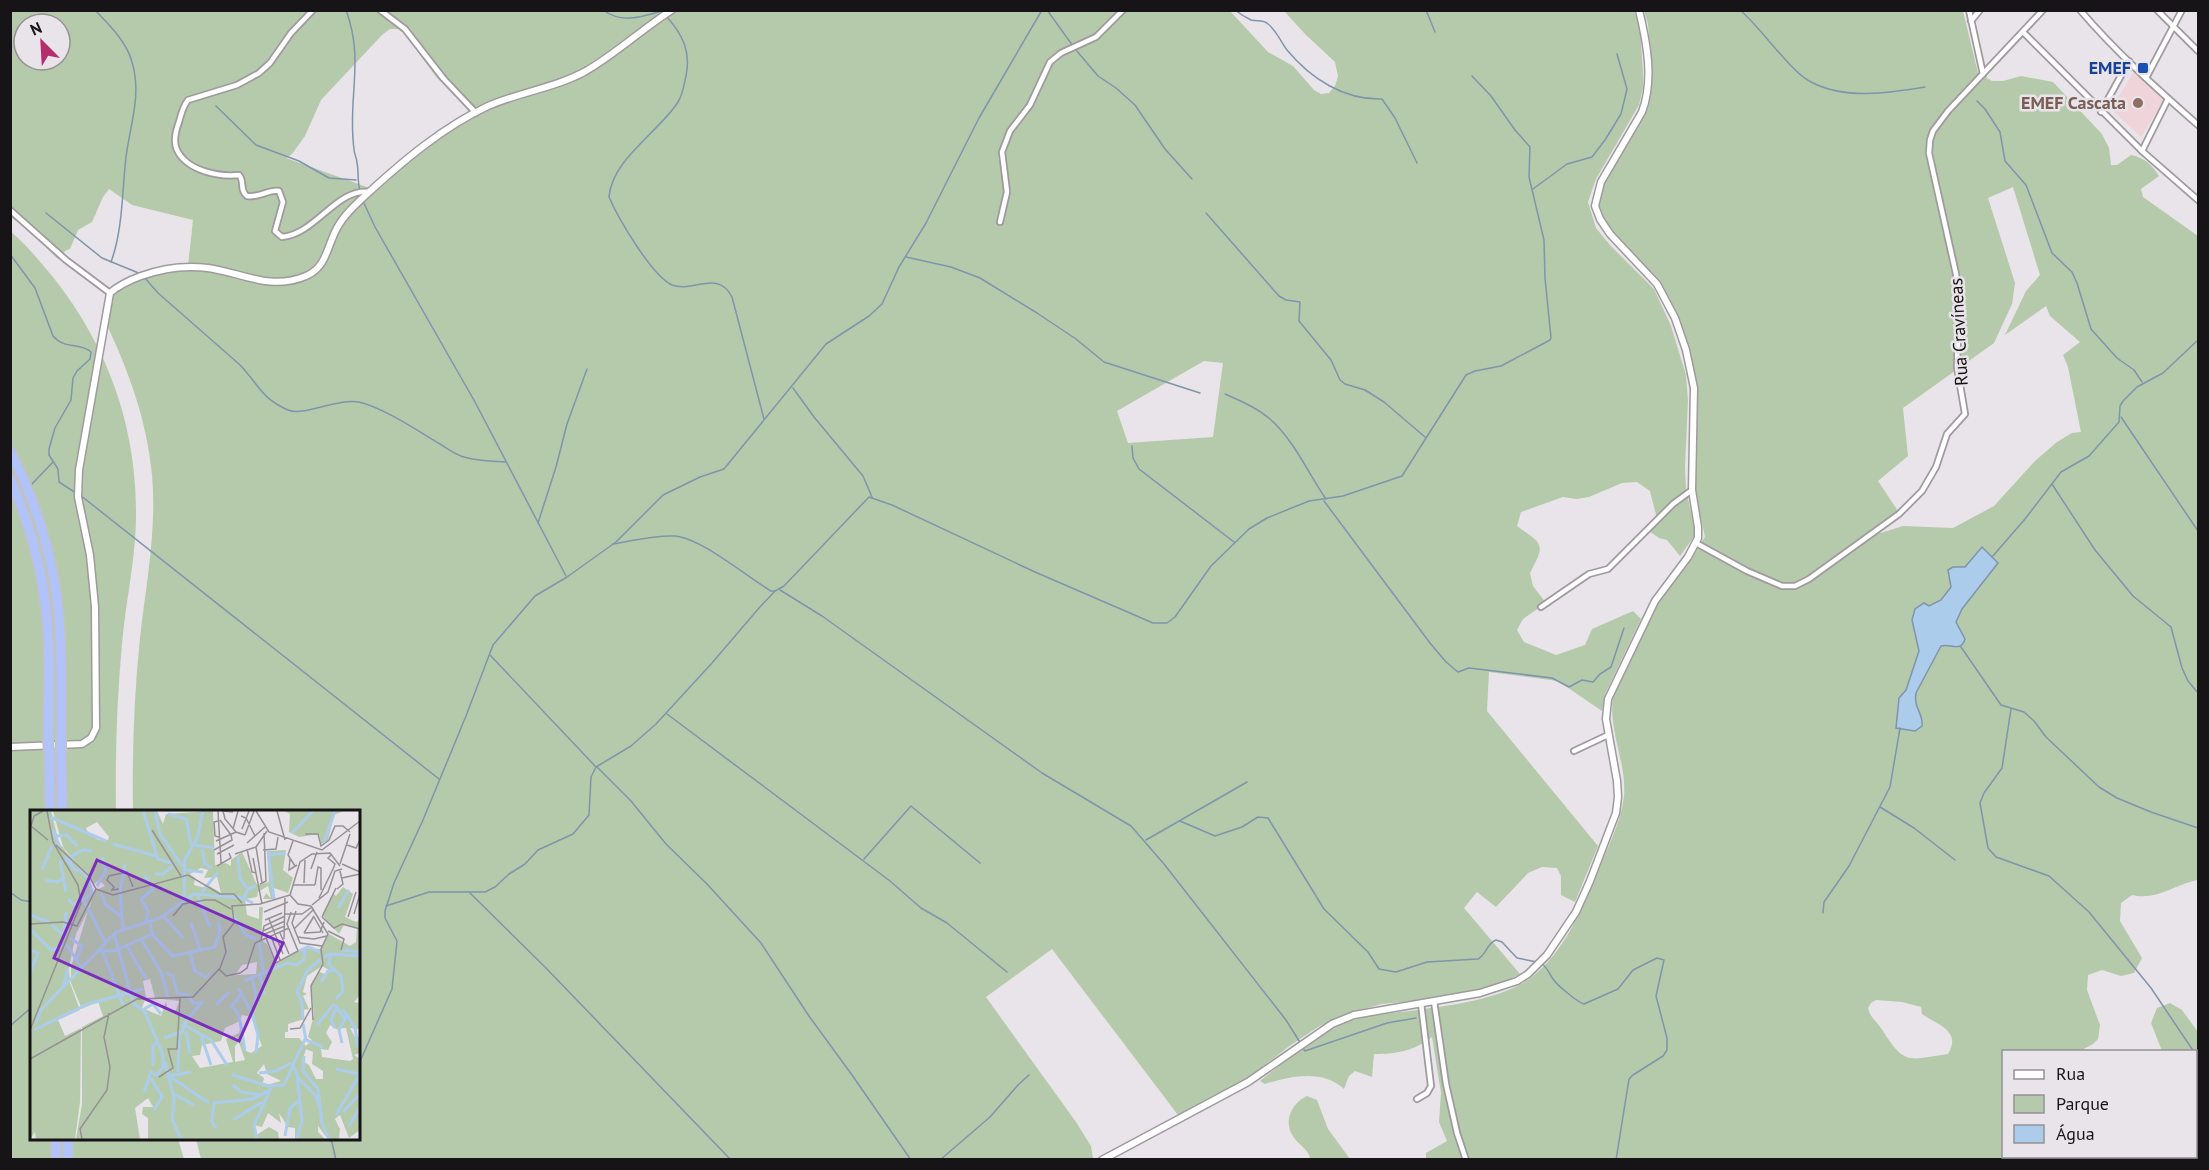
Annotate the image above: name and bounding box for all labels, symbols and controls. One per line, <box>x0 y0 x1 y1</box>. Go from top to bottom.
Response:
north arrow <box>12 12 72 72</box>
text: N <box>27 17 45 40</box>
place label: EMEF <box>2089 56 2131 79</box>
marker: EMEF <box>2136 61 2150 75</box>
place label: EMEF Cascata <box>2021 91 2126 114</box>
marker: EMEF Cascata <box>2131 96 2145 110</box>
street label: Rua Cravíneas <box>1944 278 1973 387</box>
inset map <box>30 810 360 1140</box>
legend <box>2002 1050 2197 1158</box>
text: Rua <box>2056 1062 2085 1085</box>
text: Parque <box>2056 1092 2109 1115</box>
text: Água <box>2056 1122 2095 1145</box>

